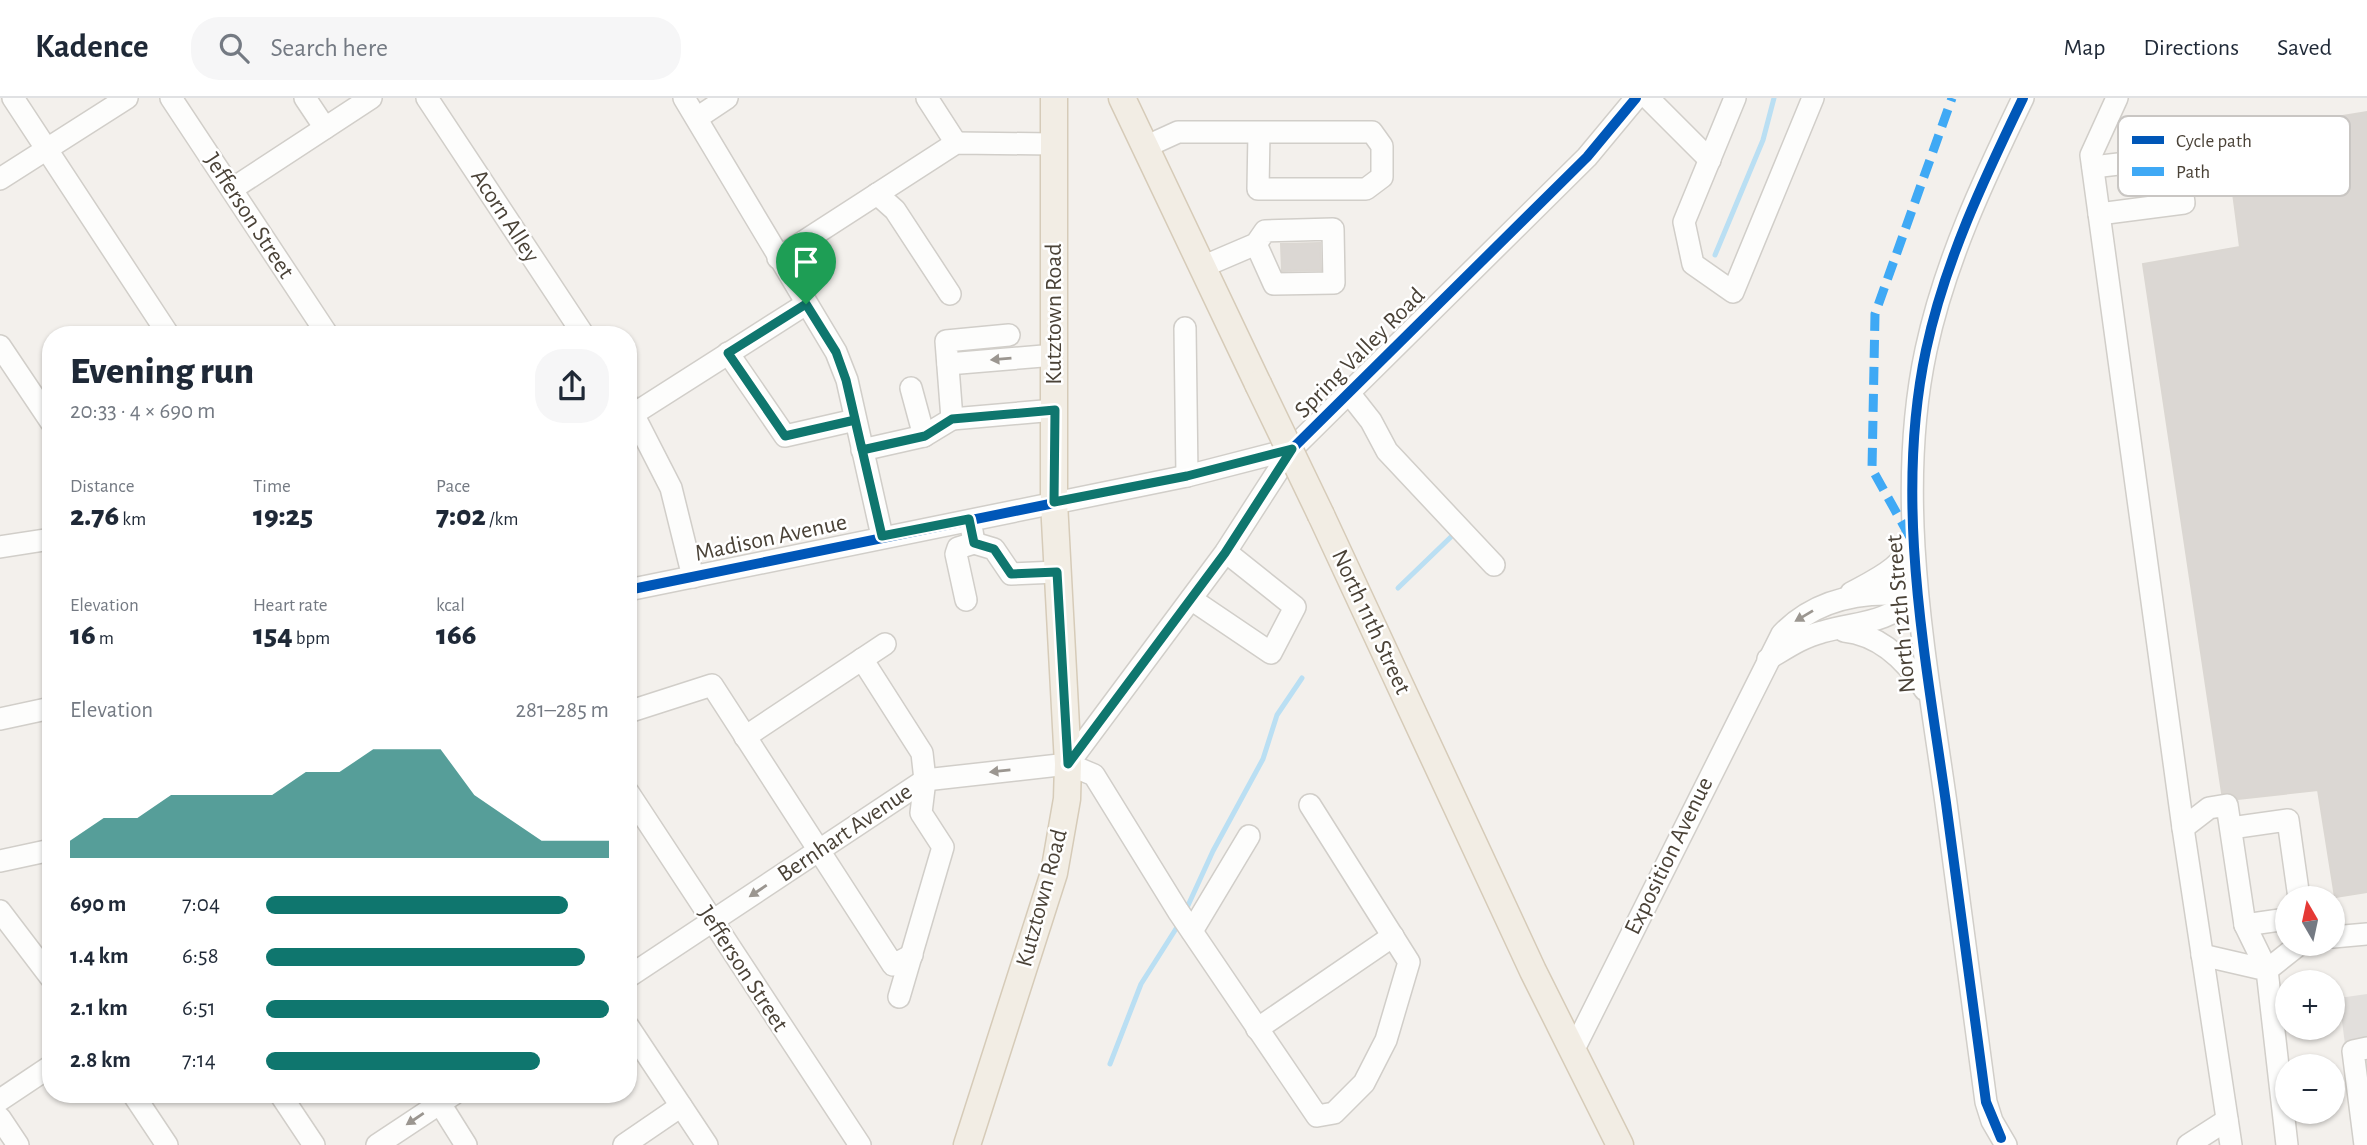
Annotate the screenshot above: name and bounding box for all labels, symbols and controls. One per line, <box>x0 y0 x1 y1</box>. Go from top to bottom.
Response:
search box <box>191 17 681 80</box>
icon: search <box>215 29 253 67</box>
text: Kadence <box>35 31 149 64</box>
text: Search here <box>271 35 388 61</box>
text: Map <box>2063 36 2105 60</box>
text: Directions <box>2143 36 2239 60</box>
text: Saved <box>2277 36 2332 60</box>
legend <box>2118 116 2350 196</box>
text: Cycle path <box>2176 132 2252 151</box>
street label: Jefferson Street <box>200 149 299 283</box>
text: Path <box>2176 163 2210 182</box>
street label: Acorn Alley <box>466 165 544 267</box>
pin <box>776 232 836 304</box>
icon: arrive <box>787 243 825 281</box>
street label: Kutztown Road <box>1042 243 1066 385</box>
street label: Spring Valley Road <box>1290 283 1430 423</box>
button: share <box>535 349 609 423</box>
text: Evening run <box>70 353 254 391</box>
one-way arrow <box>990 354 1012 365</box>
text: 20:33 · 4 × 690 m <box>70 400 215 423</box>
text: Distance <box>70 477 134 496</box>
text: Time <box>253 477 291 496</box>
text: Pace <box>436 477 470 496</box>
text: 2.76 <box>70 501 119 531</box>
text: 19:25 <box>253 501 313 531</box>
text: 7:02 <box>436 501 486 531</box>
text: km <box>119 510 146 529</box>
text: /km <box>486 510 518 529</box>
street label: Madison Avenue <box>693 510 849 566</box>
street label: North 12th Street <box>1882 533 1920 694</box>
street label: North 11th Street <box>1327 546 1415 698</box>
text: Elevation <box>70 596 139 615</box>
text: Heart rate <box>253 596 328 615</box>
text: kcal <box>436 596 465 615</box>
one-way arrow <box>1795 610 1814 623</box>
text: 16 <box>70 620 96 650</box>
text: 154 <box>253 620 293 650</box>
text: 166 <box>436 620 476 650</box>
text: m <box>96 629 114 648</box>
text: bpm <box>293 629 330 648</box>
text: Elevation <box>70 699 153 722</box>
text: 281–285 m <box>516 699 609 722</box>
one-way arrow <box>989 766 1011 777</box>
street label: Exposition Avenue <box>1621 773 1717 939</box>
street label: Bernhart Avenue <box>773 779 917 887</box>
street label: Kutztown Road <box>1012 827 1072 969</box>
one-way arrow <box>748 884 768 897</box>
north arrow <box>2275 886 2345 956</box>
map controls <box>2275 886 2345 1124</box>
text: 690 m <box>70 893 126 916</box>
text: 7:04 <box>182 893 220 916</box>
street label: Jefferson Street <box>694 902 793 1036</box>
text: 1.4 km <box>70 945 129 968</box>
text: 6:58 <box>182 945 219 968</box>
button: + <box>2275 970 2345 1040</box>
text: 2.1 km <box>70 997 128 1020</box>
text: 6:51 <box>182 997 216 1020</box>
text: 2.8 km <box>70 1049 131 1072</box>
text: 7:14 <box>182 1049 216 1072</box>
button: − <box>2275 1054 2345 1124</box>
one-way arrow <box>405 1113 425 1126</box>

